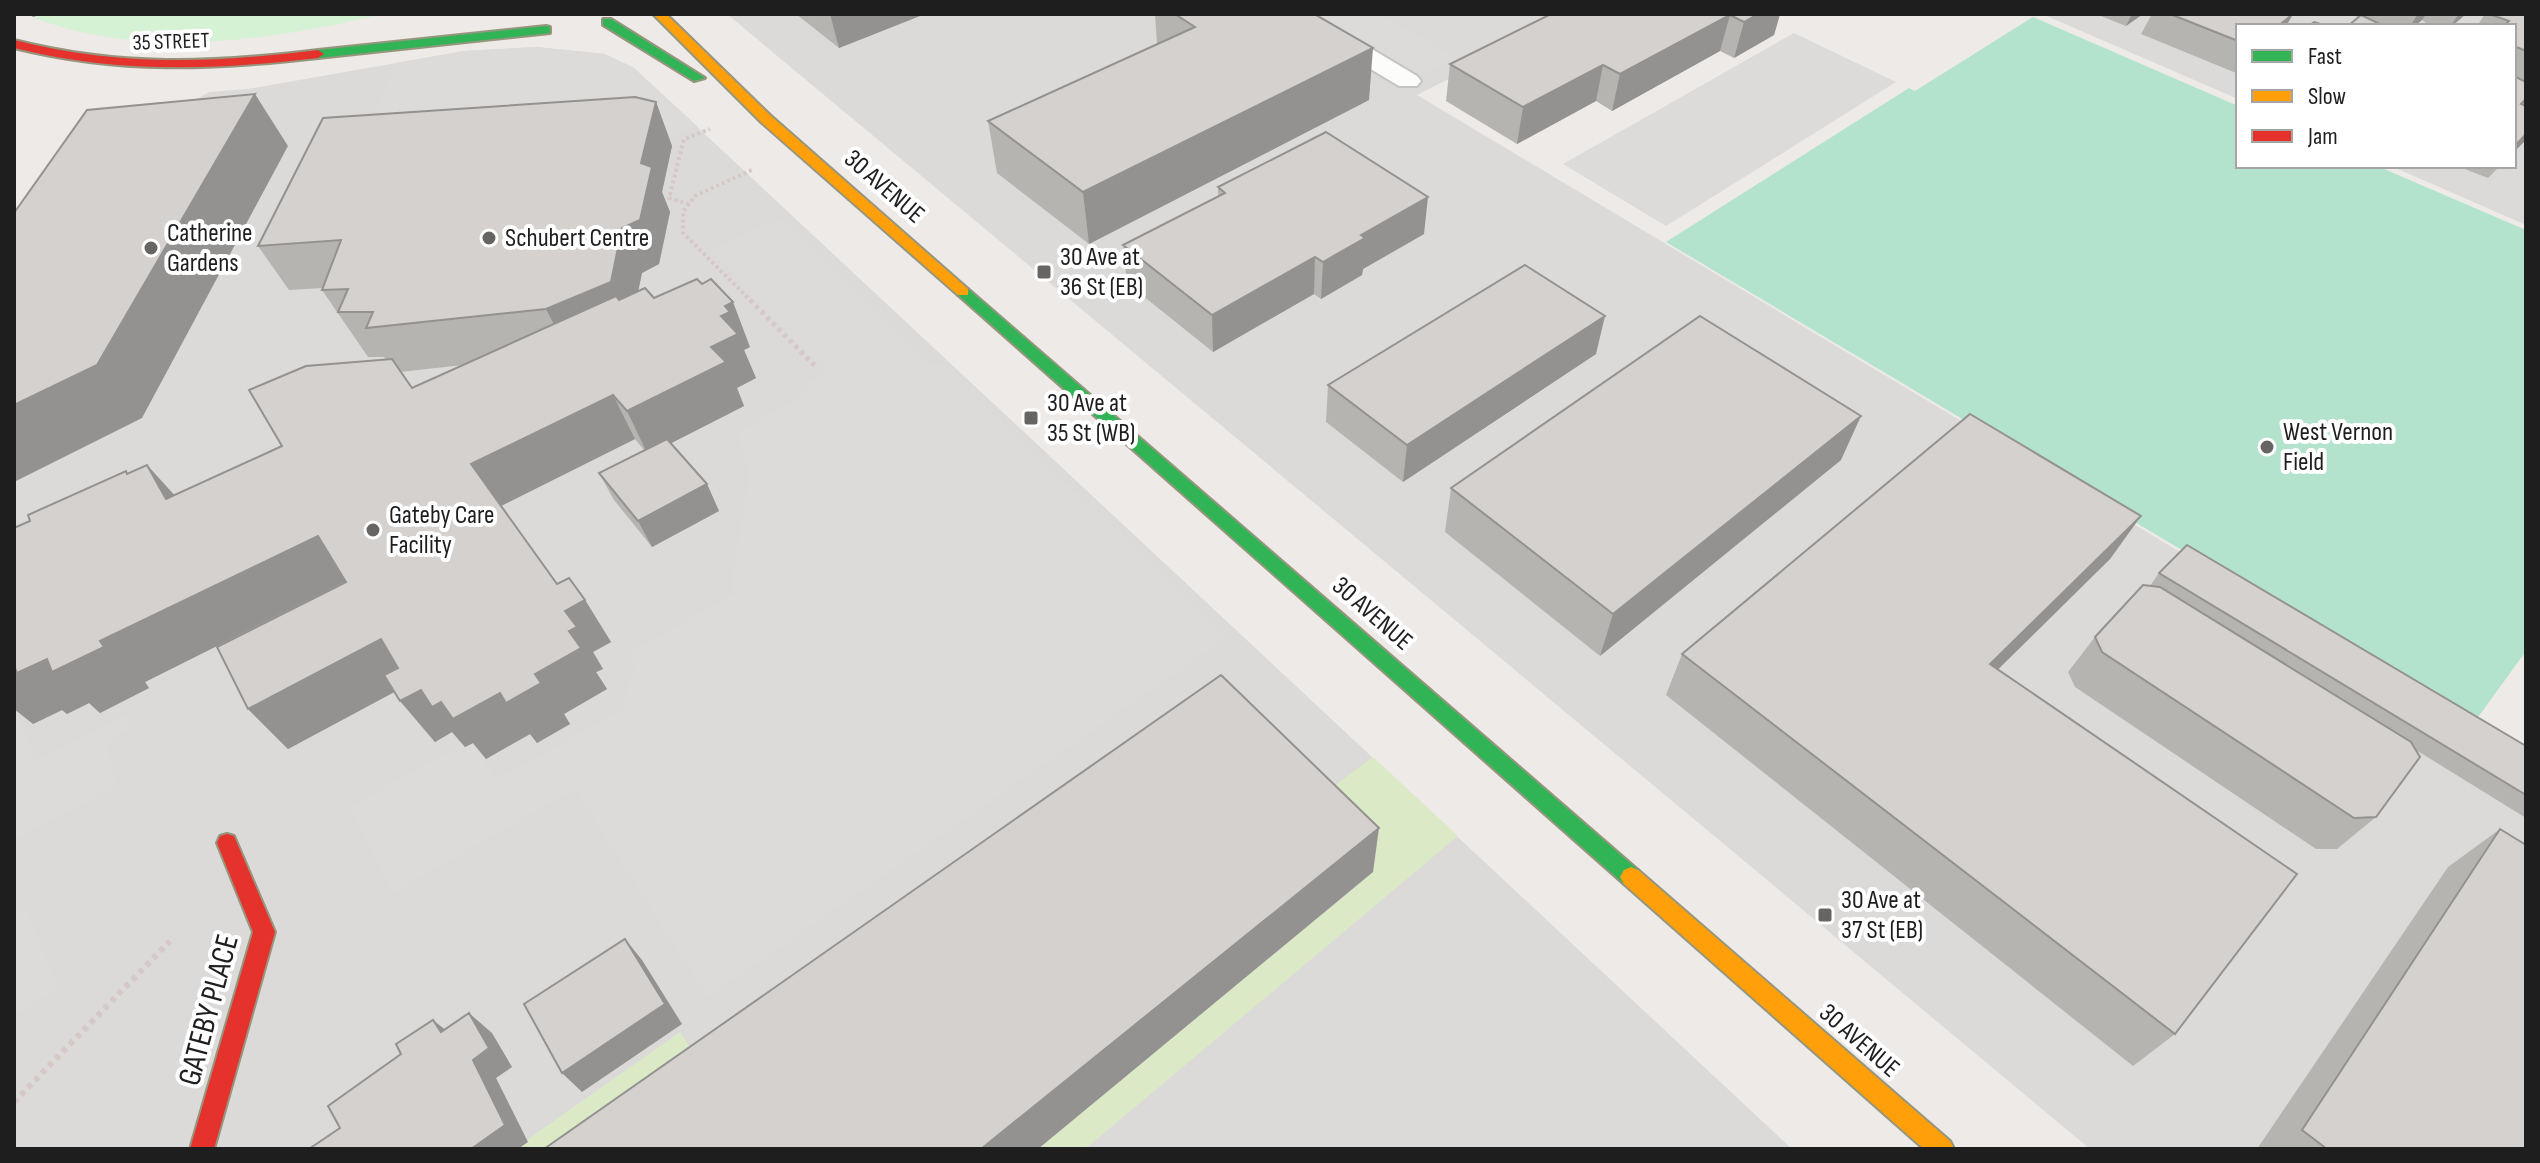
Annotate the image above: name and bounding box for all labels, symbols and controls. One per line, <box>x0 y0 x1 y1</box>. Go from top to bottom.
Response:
legend <box>2236 24 2516 168</box>
street label: 35 STREET <box>132 27 210 57</box>
text: Fast <box>2308 42 2342 71</box>
text: Slow <box>2308 82 2346 111</box>
text: Jam <box>2307 122 2338 151</box>
street label: 30 AVENUE <box>838 144 930 230</box>
place label: Catherine Gardens <box>167 218 253 279</box>
place label: Schubert Centre <box>505 223 649 254</box>
marker: Schubert Centre <box>480 229 498 247</box>
marker: Catherine Gardens <box>142 239 160 257</box>
place label: 30 Ave at 36 St (EB) <box>1060 242 1143 303</box>
marker: 30 Ave at 36 St (EB) <box>1035 263 1053 281</box>
place label: 30 Ave at 35 St (WB) <box>1047 388 1135 449</box>
marker: 30 Ave at 35 St (WB) <box>1022 409 1040 427</box>
place label: West Vernon Field <box>2283 417 2393 478</box>
marker: West Vernon Field <box>2258 438 2276 456</box>
place label: Gateby Care Facility <box>389 500 494 561</box>
marker: Gateby Care Facility <box>364 521 382 539</box>
street label: 30 AVENUE <box>1326 571 1418 657</box>
place label: 30 Ave at 37 St (EB) <box>1841 885 1923 946</box>
marker: 30 Ave at 37 St (EB) <box>1816 906 1834 924</box>
street label: GATEBY PLACE <box>170 930 248 1090</box>
street label: 30 AVENUE <box>1813 998 1905 1084</box>

